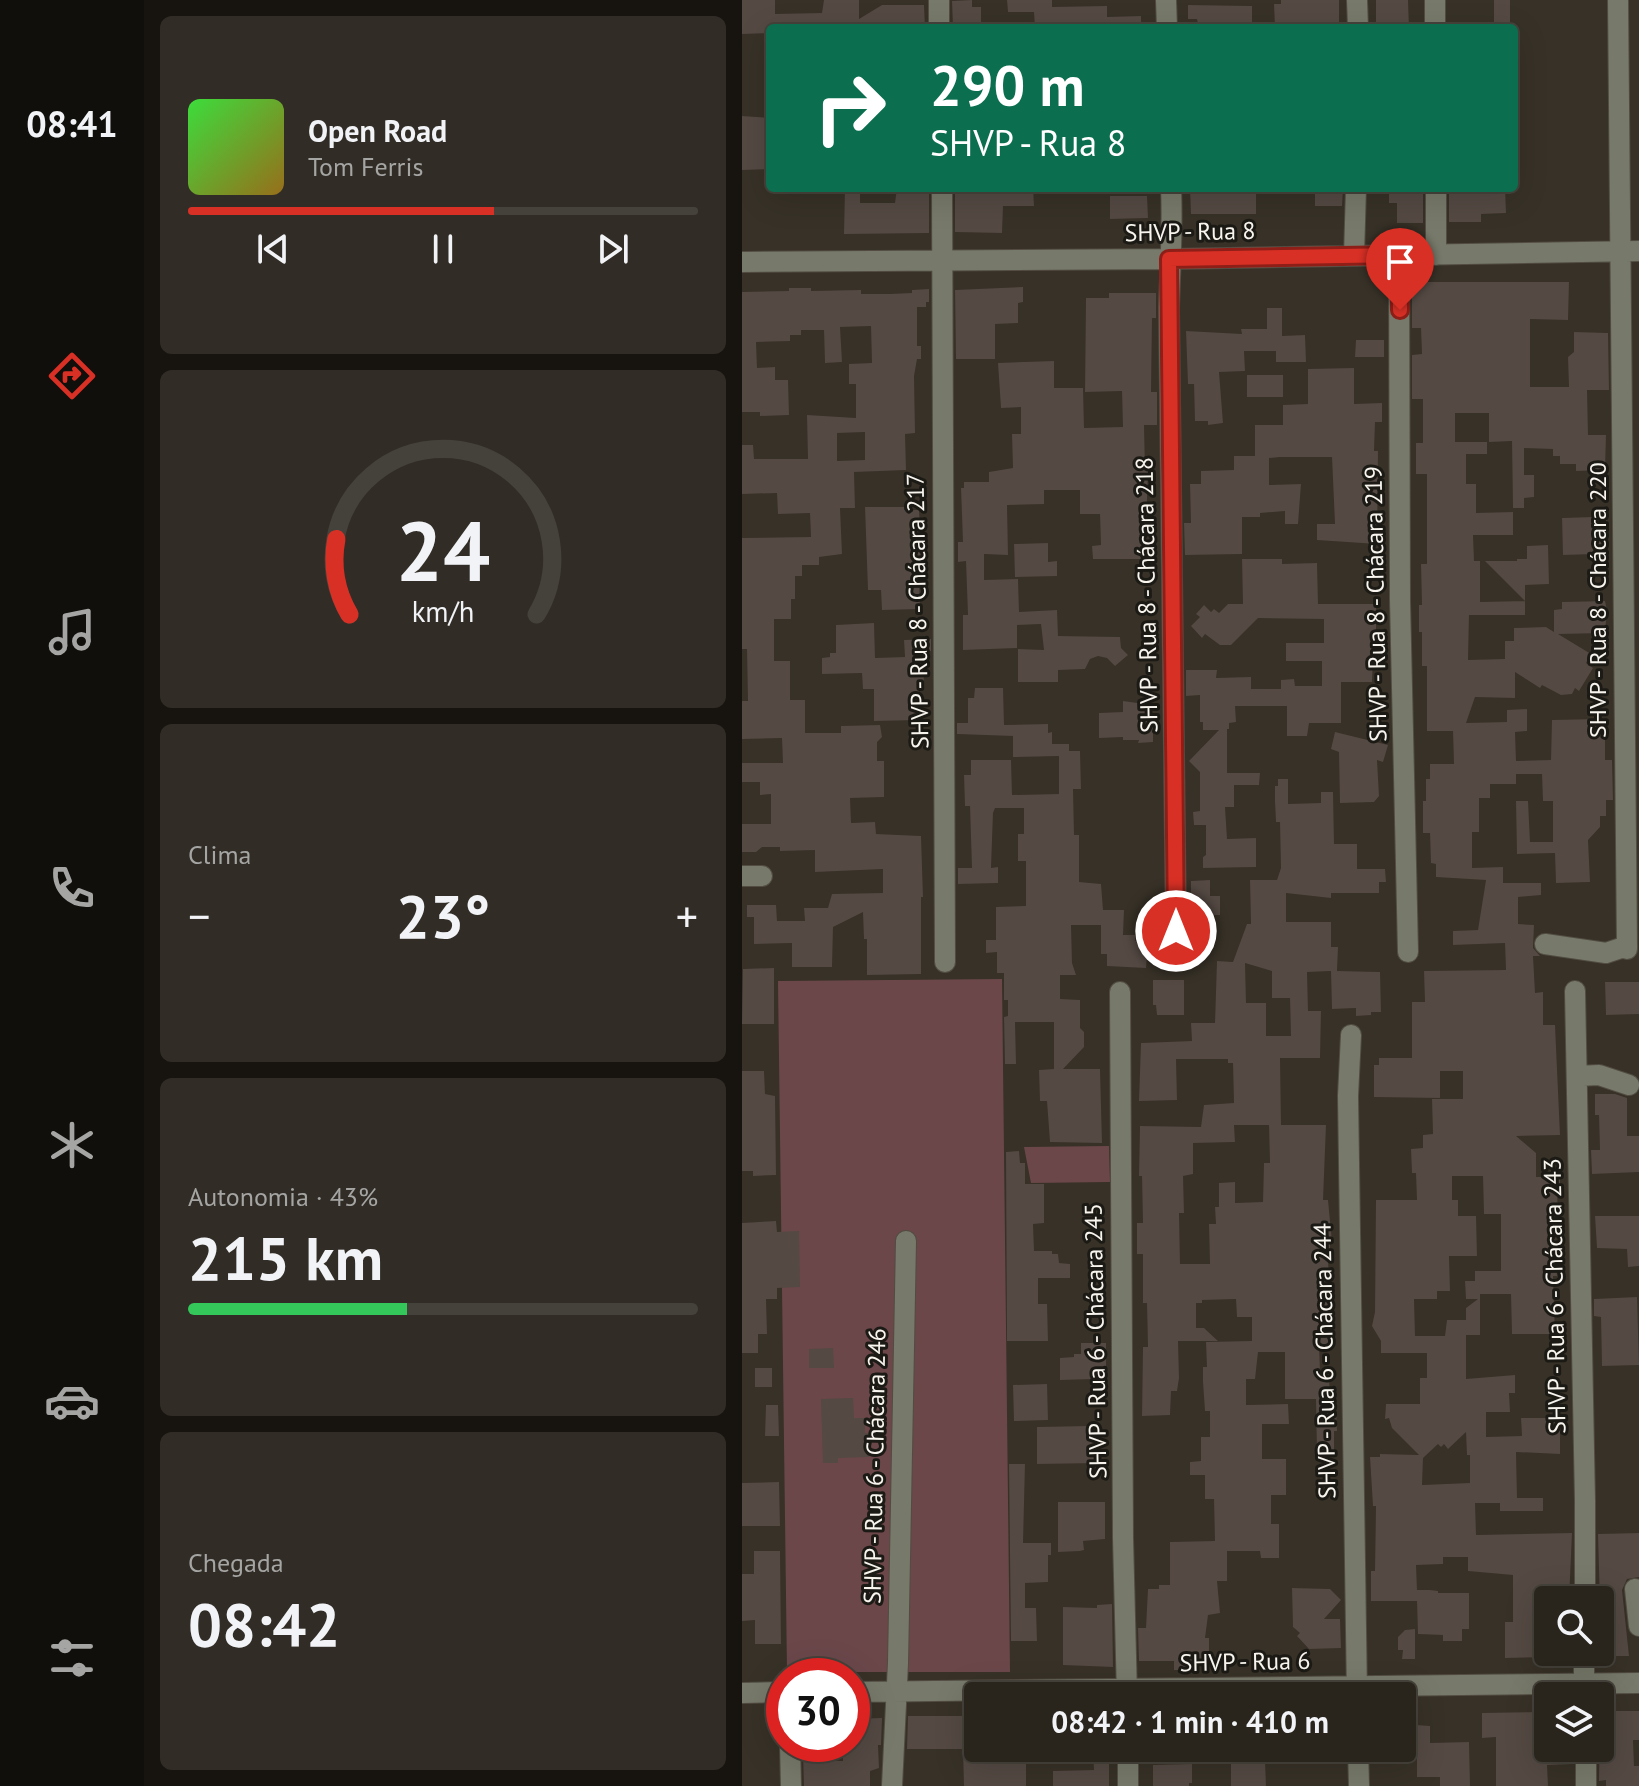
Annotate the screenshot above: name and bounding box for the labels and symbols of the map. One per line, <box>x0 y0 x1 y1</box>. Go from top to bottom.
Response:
street label: SHVP - Rua 8 <box>1124 215 1256 248</box>
pin <box>1366 228 1434 310</box>
street label: SHVP - Rua 8 - Chácara 218 <box>1129 457 1164 733</box>
street label: SHVP - Rua 8 - Chácara 220 <box>1582 462 1613 738</box>
street label: SHVP - Rua 8 - Chácara 219 <box>1358 466 1393 742</box>
street label: SHVP - Rua 8 - Chácara 217 <box>900 473 935 749</box>
position arrow <box>1134 889 1218 973</box>
street label: SHVP - Rua 6 - Chácara 243 <box>1537 1158 1572 1434</box>
street label: SHVP - Rua 6 - Chácara 245 <box>1078 1203 1113 1479</box>
street label: SHVP - Rua 6 - Chácara 244 <box>1307 1223 1342 1499</box>
street label: SHVP - Rua 6 - Chácara 246 <box>857 1328 892 1604</box>
street label: SHVP - Rua 6 <box>1179 1645 1311 1678</box>
speed limit sign: 30 <box>766 1658 870 1762</box>

